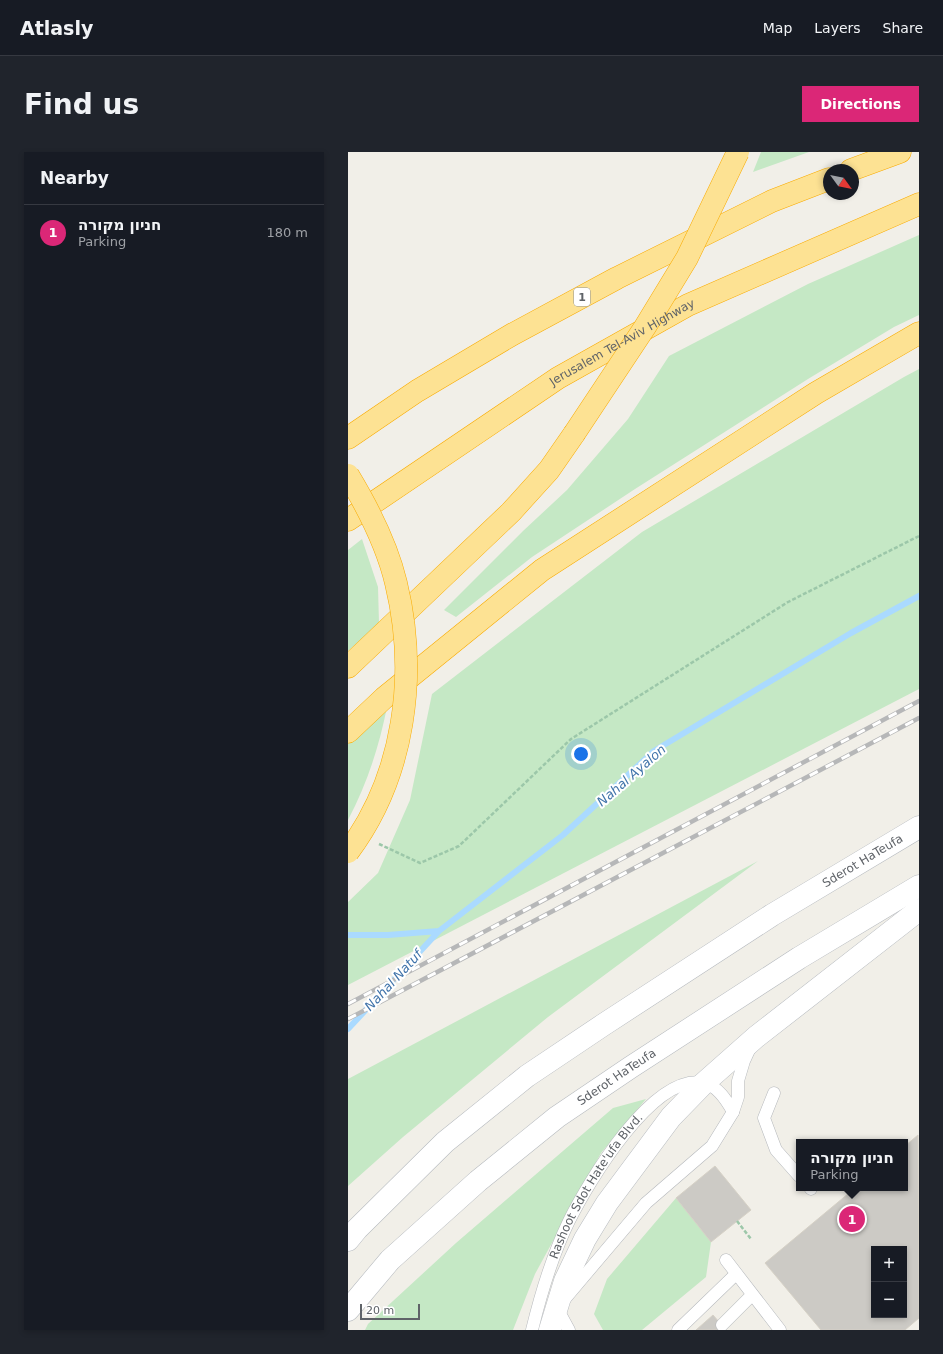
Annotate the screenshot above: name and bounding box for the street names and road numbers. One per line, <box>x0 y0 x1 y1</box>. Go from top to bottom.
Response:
road number: 1 <box>574 288 590 306</box>
street label: Jerusalem Tel-Aviv Highway <box>546 296 697 389</box>
street label: Sderot HaTeufa <box>820 831 905 890</box>
street label: Sderot HaTeufa <box>575 1046 658 1108</box>
street label: Rashoot Sdot Hate'ufa Blvd. <box>547 1110 646 1261</box>

